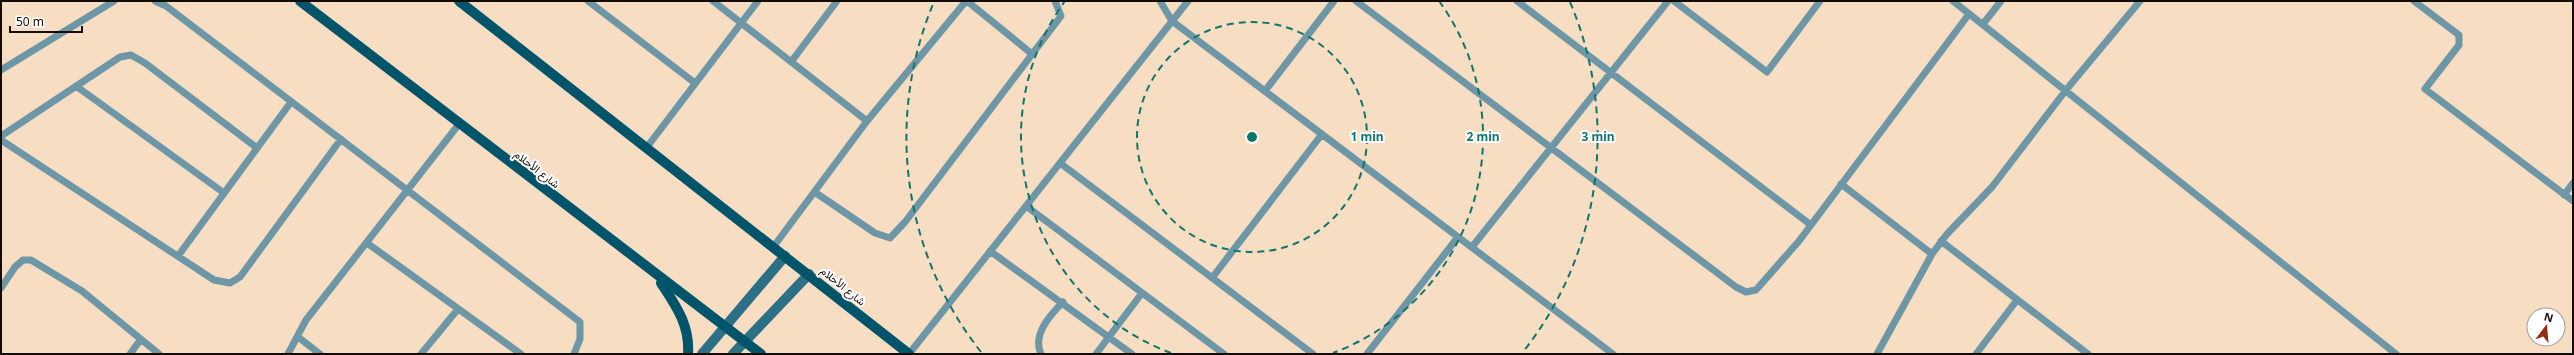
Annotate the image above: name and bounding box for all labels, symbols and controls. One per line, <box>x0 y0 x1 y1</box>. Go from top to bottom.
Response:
scale bar <box>10 8 82 34</box>
text: 50 m <box>16 13 44 30</box>
text: 1 min <box>1350 128 1384 145</box>
text: 2 min <box>1466 128 1500 145</box>
text: 3 min <box>1581 128 1615 145</box>
centre of rings <box>1245 130 1259 144</box>
street label: شارع الأحلام <box>511 146 564 192</box>
street label: شارع الأحلام <box>817 263 869 310</box>
north arrow <box>2526 307 2566 347</box>
text: N <box>2543 308 2555 325</box>

